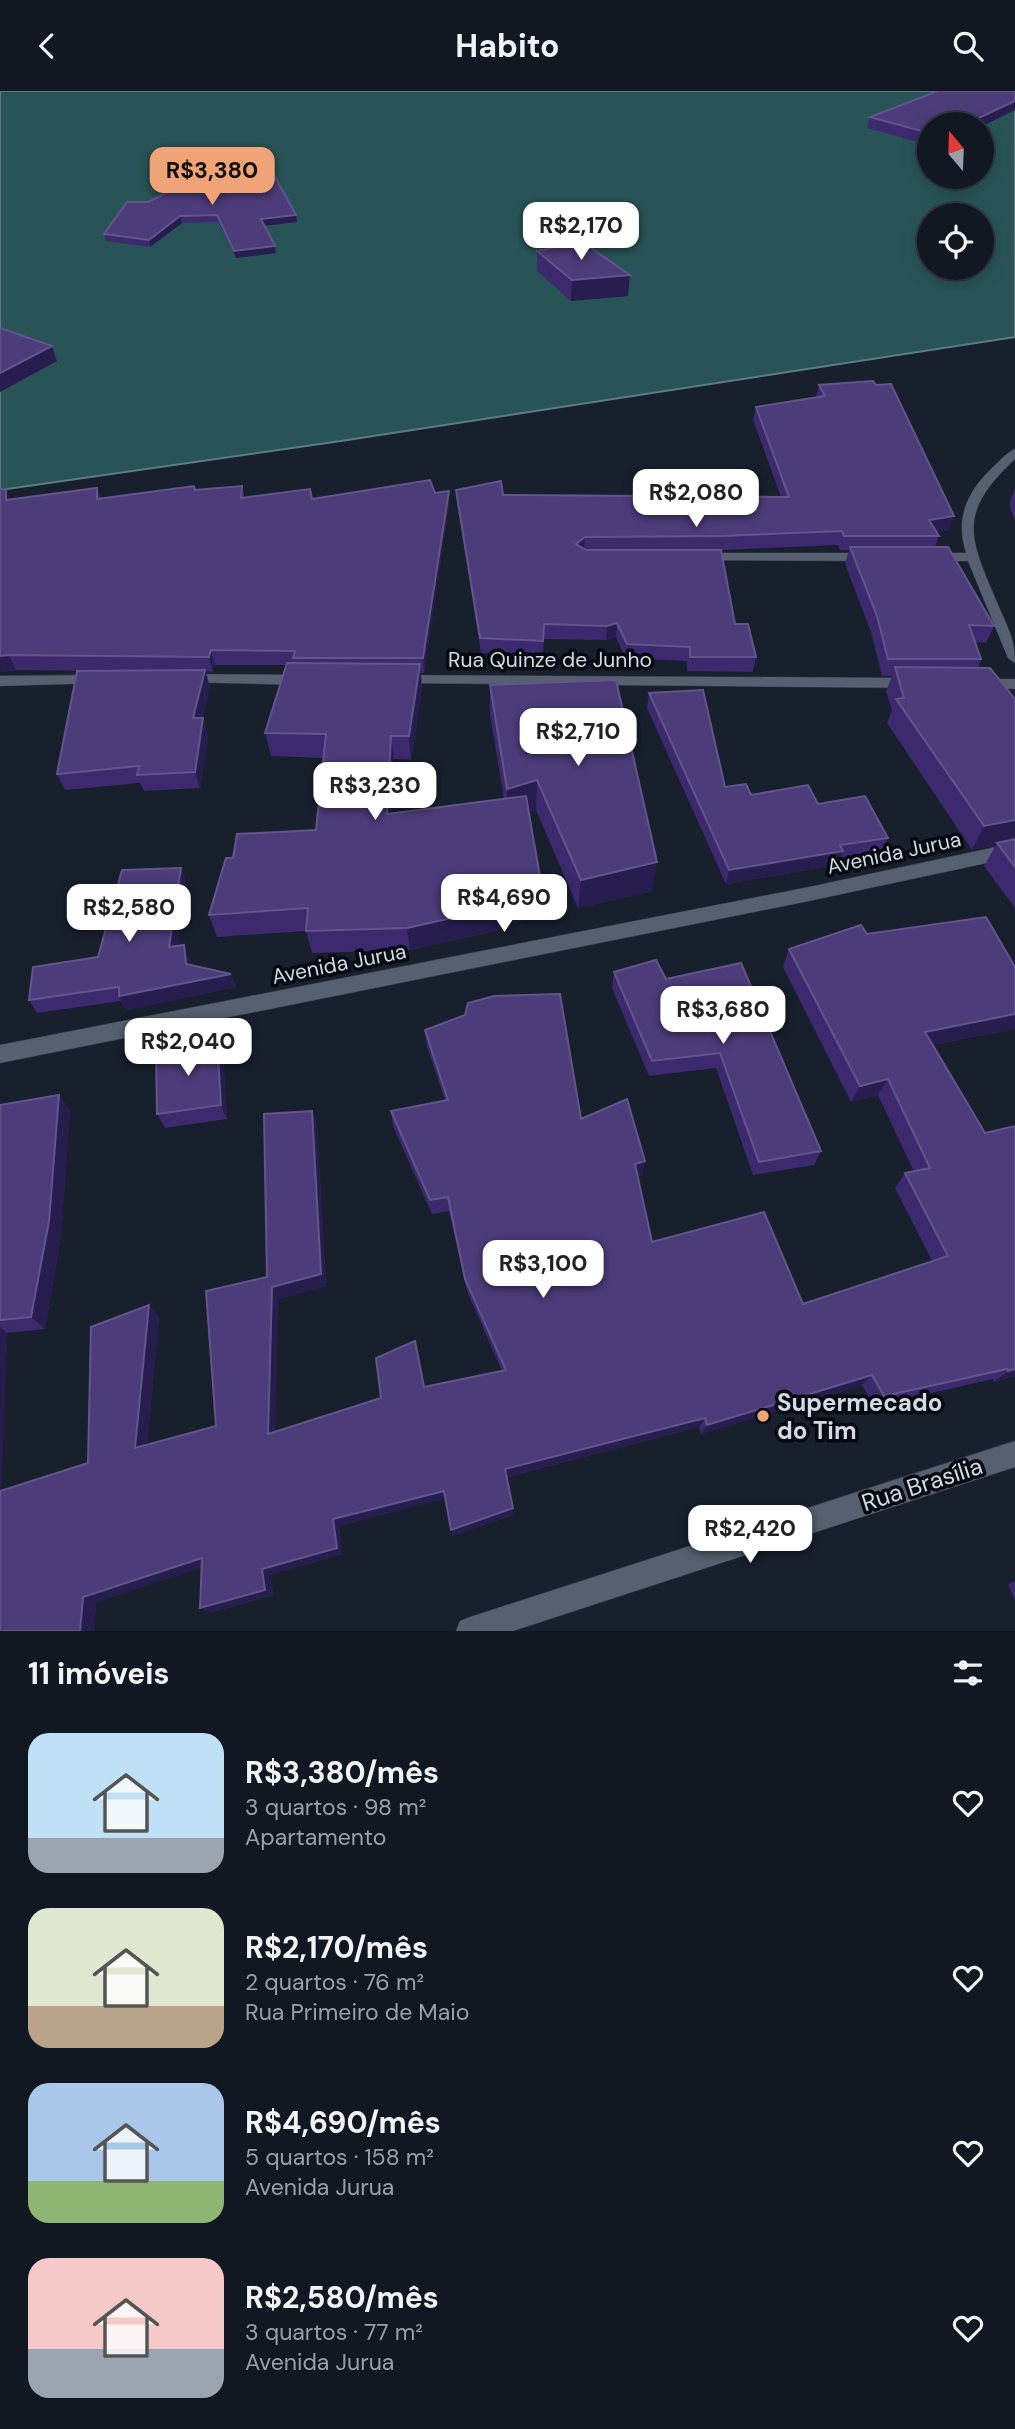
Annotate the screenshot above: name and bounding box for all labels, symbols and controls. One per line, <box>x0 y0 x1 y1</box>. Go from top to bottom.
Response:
text: Habito <box>455 25 560 67</box>
icon: back <box>28 27 66 65</box>
icon: search <box>949 27 987 65</box>
north arrow <box>917 112 994 189</box>
map controls <box>917 112 994 280</box>
pin: R$3,380 <box>147 148 277 207</box>
text: R$3,380 <box>166 155 258 185</box>
pin: R$2,170 <box>516 202 646 262</box>
button: locate <box>917 203 994 280</box>
text: R$2,170 <box>539 210 623 240</box>
pin: R$2,080 <box>631 469 761 529</box>
text: R$2,080 <box>649 477 743 507</box>
street label: Rua Quinze de Junho <box>448 646 652 674</box>
pin: R$2,710 <box>513 709 643 768</box>
text: R$2,710 <box>536 716 620 746</box>
pin: R$3,230 <box>310 763 440 822</box>
text: R$3,230 <box>329 770 421 800</box>
street label: Avenida Jurua <box>824 825 964 881</box>
pin: R$4,690 <box>439 875 569 934</box>
text: R$4,690 <box>457 882 551 912</box>
pin: R$2,580 <box>64 885 194 944</box>
text: R$2,580 <box>83 892 175 922</box>
street label: Avenida Jurua <box>269 937 409 991</box>
pin: R$3,680 <box>658 986 788 1046</box>
text: R$3,680 <box>676 994 770 1024</box>
pin: R$2,040 <box>123 1019 253 1078</box>
text: R$2,040 <box>141 1026 235 1056</box>
pin: R$3,100 <box>478 1241 608 1300</box>
text: R$3,100 <box>499 1248 587 1278</box>
place label: Supermecado do Tim <box>777 1387 942 1446</box>
marker: Supermecado do Tim <box>755 1408 771 1424</box>
street label: Rua Brasília <box>858 1450 986 1518</box>
pin: R$2,420 <box>685 1505 815 1565</box>
text: R$2,420 <box>704 1513 796 1543</box>
text: 11 imóveis <box>28 1654 169 1693</box>
icon: filters <box>949 1654 987 1692</box>
text: R$3,380/mês <box>245 1753 439 1792</box>
icon: home <box>84 1761 168 1845</box>
icon: heart <box>949 1784 987 1822</box>
text: 3 quartos · 98 m² <box>245 1792 426 1822</box>
text: Apartamento <box>245 1822 386 1852</box>
text: R$2,170/mês <box>245 1928 428 1967</box>
icon: home <box>84 1936 168 2020</box>
icon: heart <box>949 1959 987 1997</box>
text: 2 quartos · 76 m² <box>245 1967 424 1997</box>
text: Rua Primeiro de Maio <box>245 1997 469 2027</box>
text: R$4,690/mês <box>245 2103 441 2142</box>
icon: home <box>84 2111 168 2195</box>
icon: heart <box>949 2134 987 2172</box>
text: 5 quartos · 158 m² <box>245 2142 434 2172</box>
text: Avenida Jurua <box>245 2172 394 2202</box>
text: R$2,580/mês <box>245 2278 439 2317</box>
icon: home <box>84 2286 168 2370</box>
icon: heart <box>949 2309 987 2347</box>
text: 3 quartos · 77 m² <box>245 2317 423 2347</box>
text: Avenida Jurua <box>245 2347 394 2377</box>

